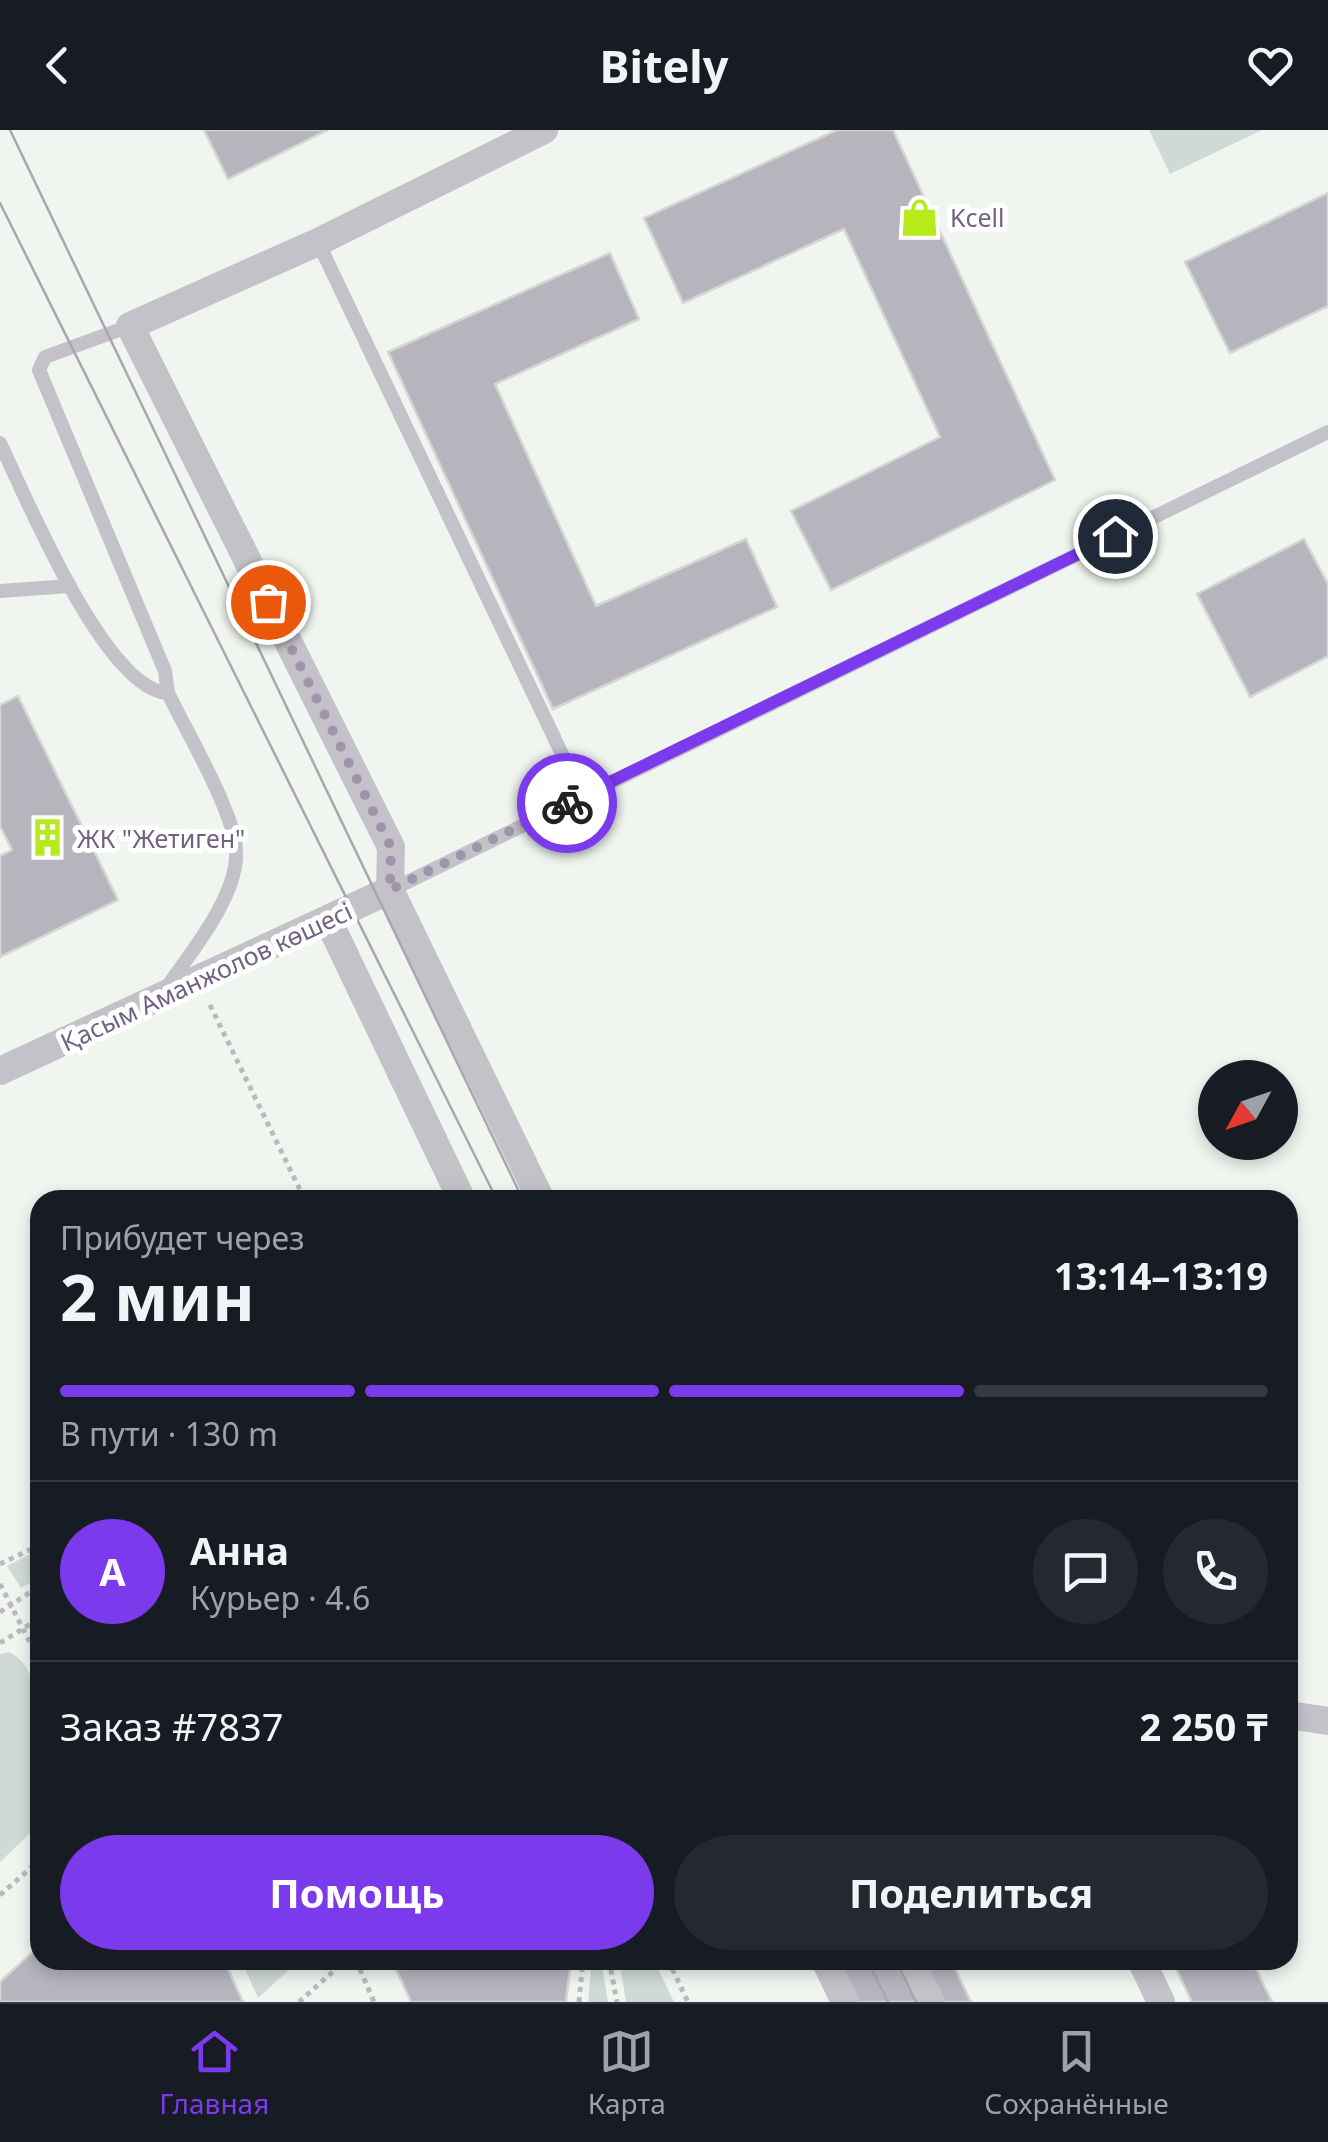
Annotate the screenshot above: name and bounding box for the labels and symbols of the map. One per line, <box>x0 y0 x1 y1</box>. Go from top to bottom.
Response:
shop icon: Kcell <box>899 196 941 238</box>
place label: Kcell <box>950 200 1004 234</box>
pin <box>1073 494 1158 579</box>
pin <box>226 560 311 645</box>
courier <box>517 753 617 853</box>
building icon: ЖК "Жетиген" <box>26 817 68 859</box>
place label: ЖК "Жетиген" <box>77 821 245 855</box>
street label: Қасым Аманжолов көшесі <box>55 893 357 1059</box>
north arrow <box>1198 1060 1298 1160</box>

